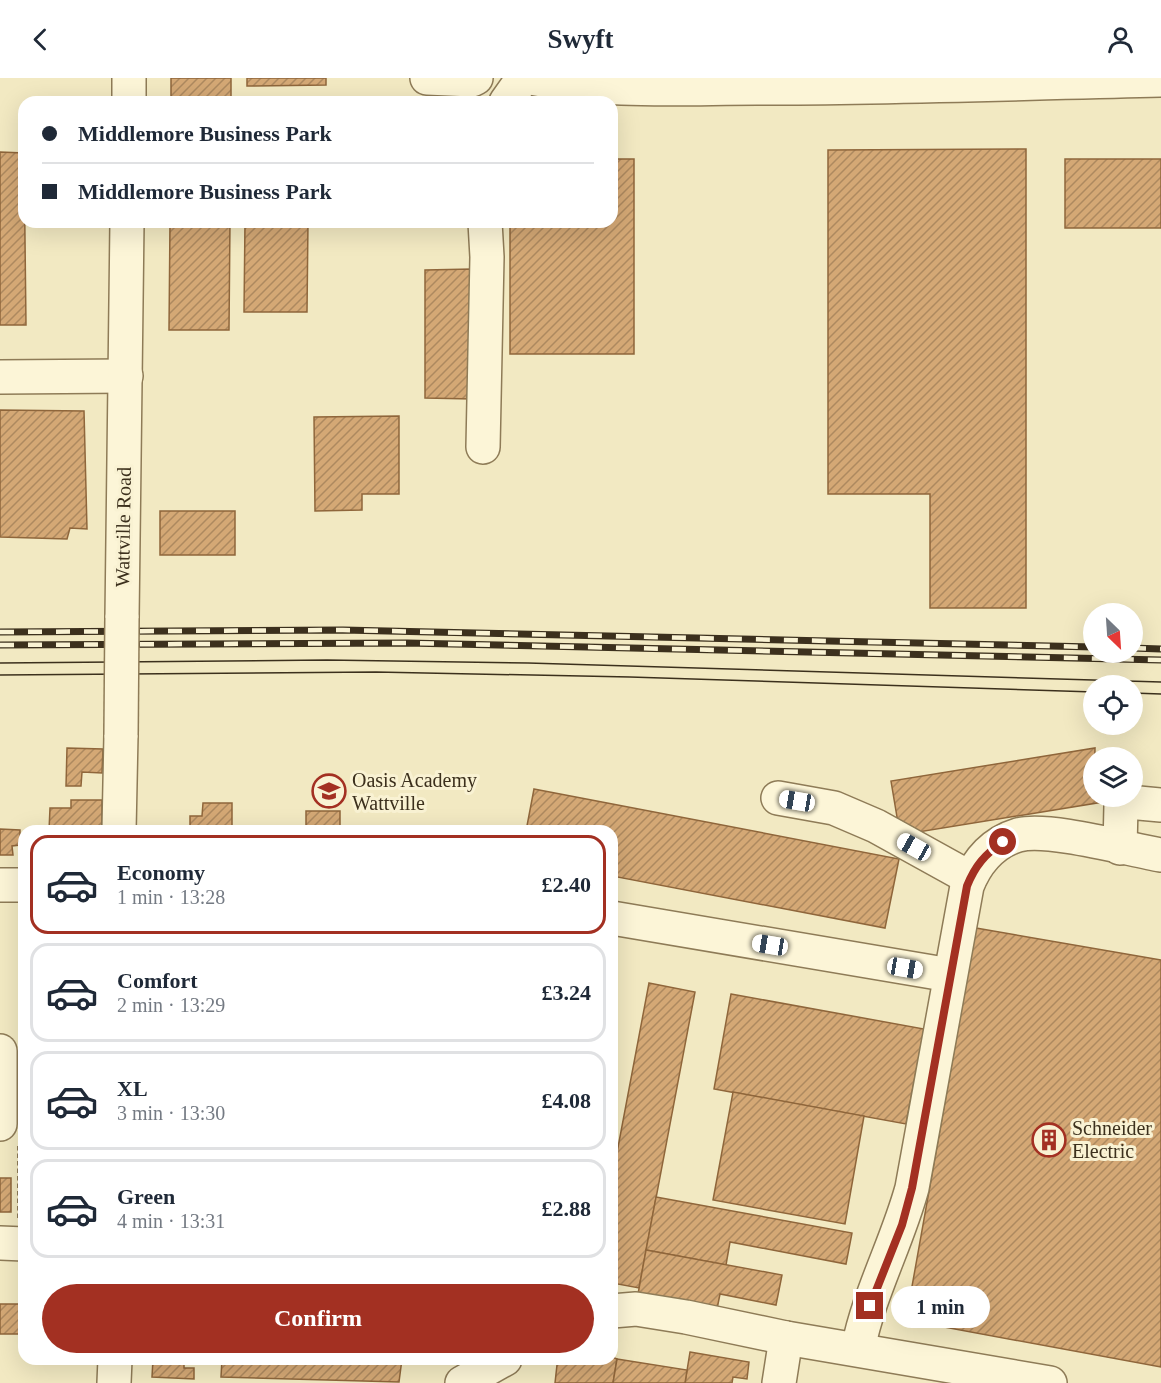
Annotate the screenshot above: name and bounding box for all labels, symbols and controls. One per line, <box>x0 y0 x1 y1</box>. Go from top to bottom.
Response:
icon: back <box>24 23 57 56</box>
icon: person <box>1104 23 1137 56</box>
text: Swyft <box>548 24 614 54</box>
text: Middlemore Business Park <box>78 121 332 146</box>
text: Middlemore Business Park <box>78 179 332 204</box>
street label: Wattville Road <box>111 467 135 587</box>
north arrow <box>1083 603 1143 663</box>
map controls <box>1083 603 1143 807</box>
button: locate <box>1083 675 1143 735</box>
button: layers <box>1083 747 1143 807</box>
place label: Oasis Academy Wattville <box>352 769 477 814</box>
school or university icon: Oasis Academy Wattville <box>311 773 347 809</box>
car <box>778 789 816 813</box>
route start <box>989 828 1016 855</box>
car <box>894 830 934 864</box>
icon: car <box>45 858 99 912</box>
text: Economy <box>117 860 205 885</box>
text: £2.40 <box>542 872 591 897</box>
text: 1 min · 13:28 <box>117 886 225 908</box>
car <box>751 933 789 957</box>
car <box>886 956 924 980</box>
icon: car <box>45 966 99 1020</box>
text: Comfort <box>117 968 198 993</box>
text: £3.24 <box>542 980 591 1005</box>
text: 2 min · 13:29 <box>117 994 225 1016</box>
icon: car <box>45 1074 99 1128</box>
text: XL <box>117 1076 148 1101</box>
text: £4.08 <box>542 1088 591 1113</box>
text: 3 min · 13:30 <box>117 1102 225 1124</box>
place label: Schneider Electric <box>1072 1117 1152 1162</box>
building icon: Schneider Electric <box>1031 1122 1067 1158</box>
icon: car <box>45 1182 99 1236</box>
text: Green <box>117 1184 175 1209</box>
text: £2.88 <box>542 1196 591 1221</box>
text: 4 min · 13:31 <box>117 1210 225 1232</box>
button: Confirm <box>42 1284 594 1353</box>
callout: 1 min <box>891 1285 990 1327</box>
route end <box>856 1292 883 1319</box>
text: 1 min <box>916 1296 965 1318</box>

